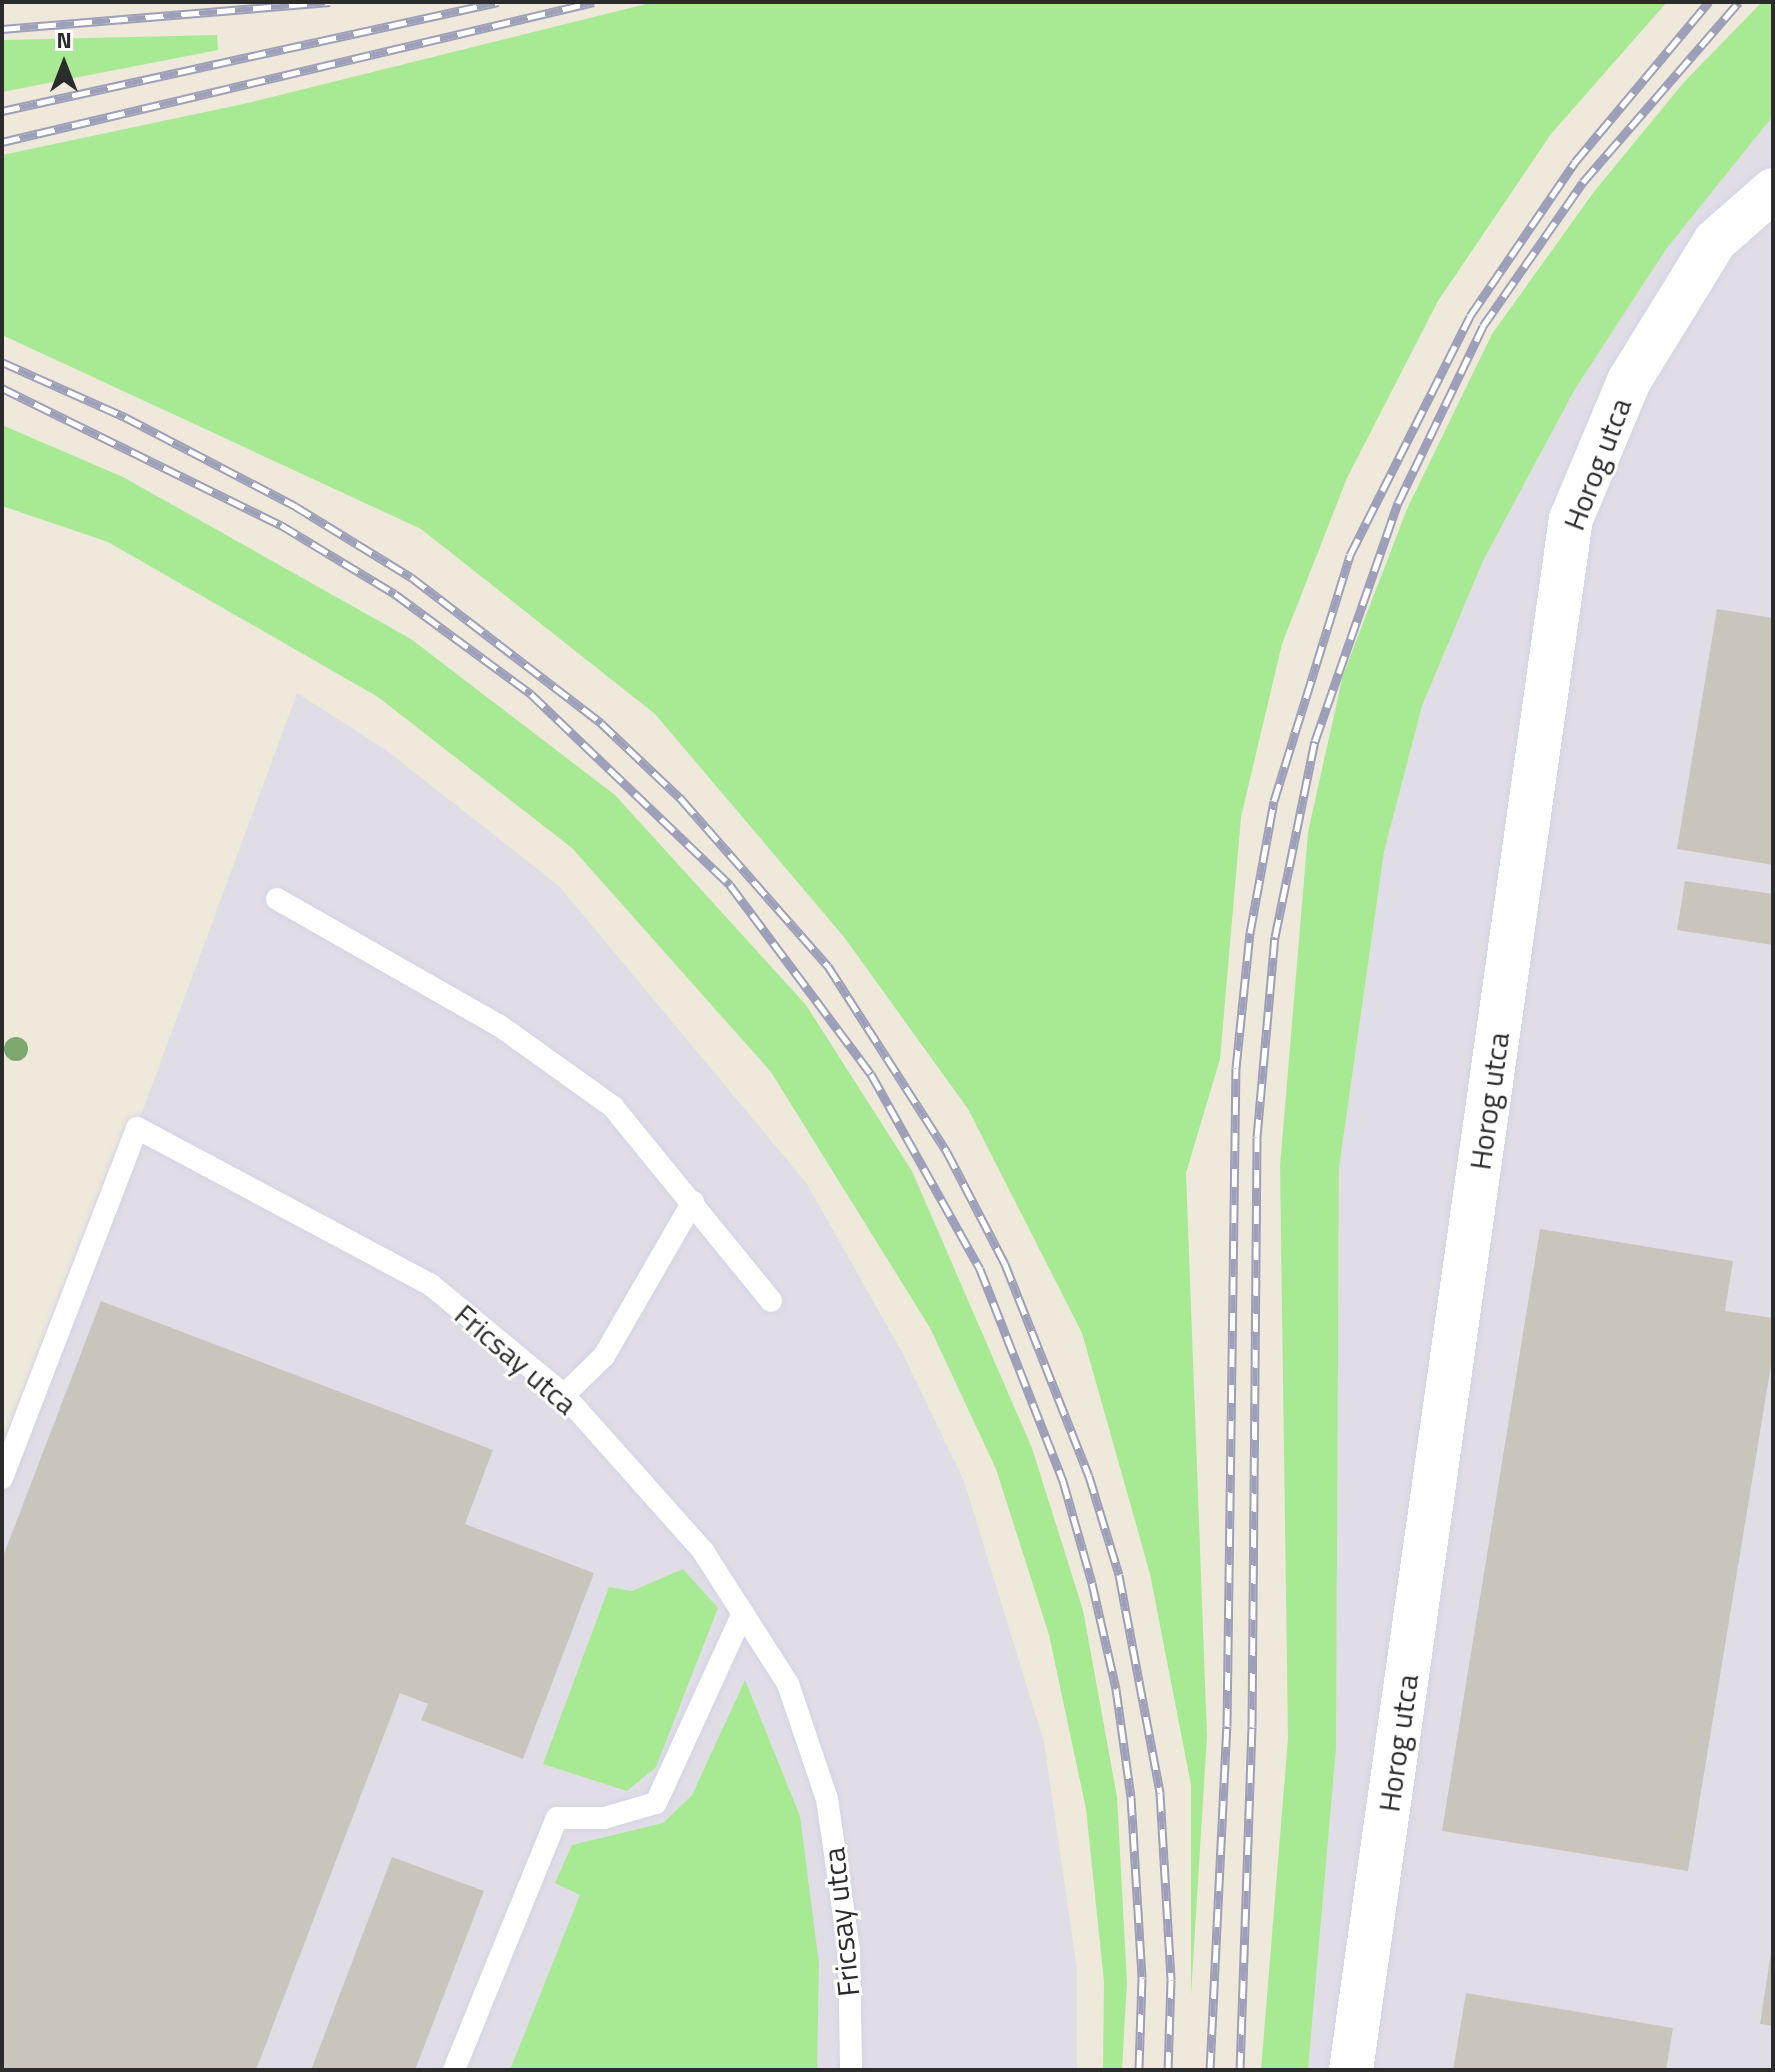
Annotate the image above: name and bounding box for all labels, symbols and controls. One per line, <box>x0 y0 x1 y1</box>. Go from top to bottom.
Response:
text: N <box>56 23 72 57</box>
north arrow <box>24 24 104 104</box>
street label: Horog utca <box>1555 393 1639 535</box>
street label: Horog utca <box>1462 1030 1516 1172</box>
street label: Fricsay utca <box>448 1296 584 1422</box>
street label: Horog utca <box>1371 1672 1425 1814</box>
street label: Fricsay utca <box>815 1846 867 1998</box>

